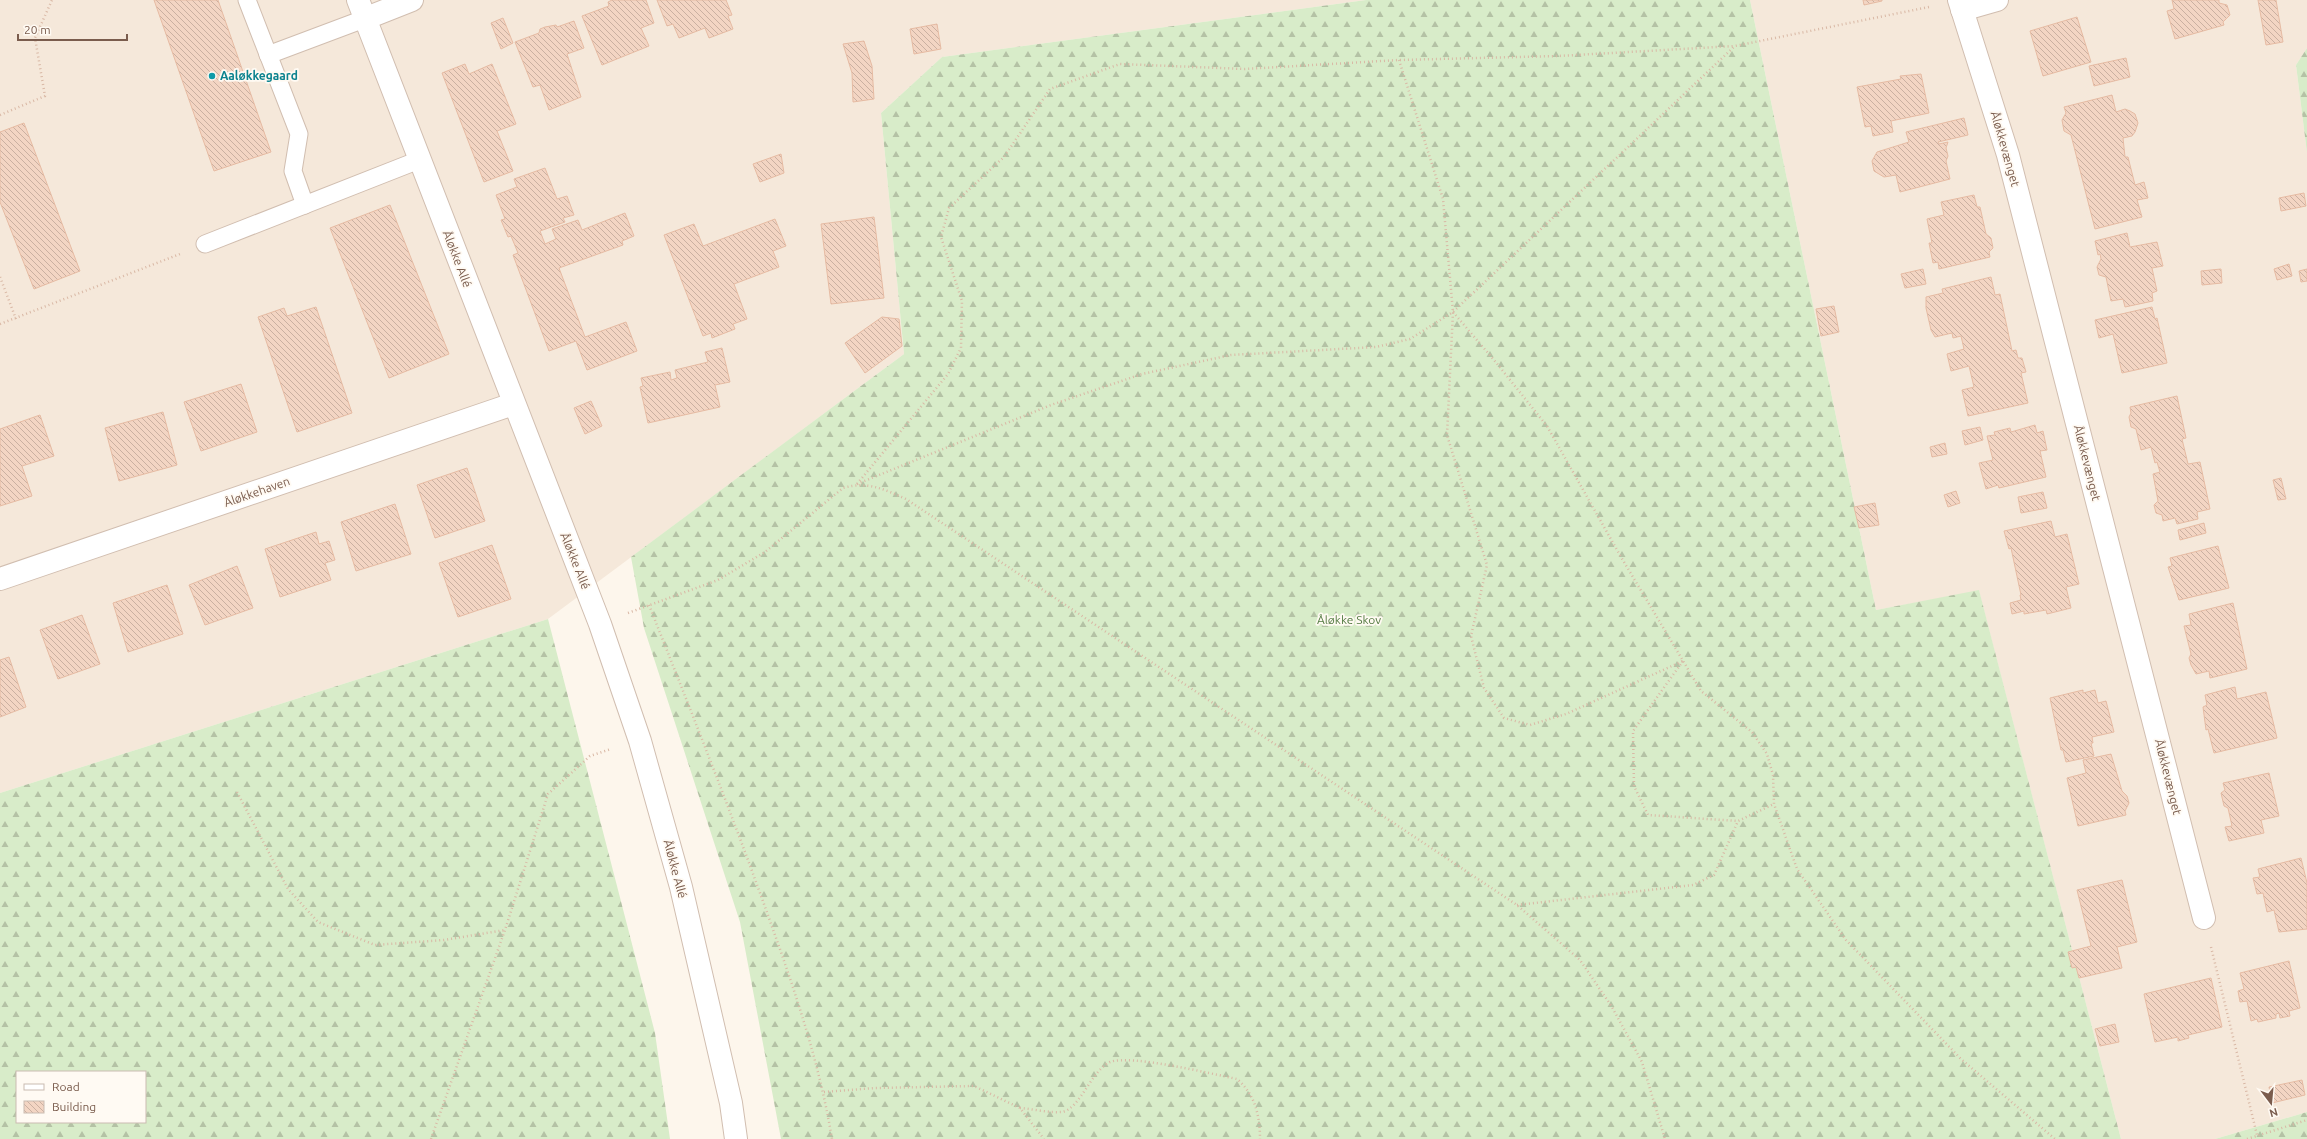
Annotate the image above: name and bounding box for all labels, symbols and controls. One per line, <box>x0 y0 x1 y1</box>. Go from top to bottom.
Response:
scale bar <box>18 16 127 42</box>
text: 20 m <box>24 23 51 36</box>
place label: Aaløkkegaard <box>220 69 298 82</box>
marker: Aaløkkegaard <box>207 71 217 81</box>
street label: Åløkkevænget <box>1989 110 2023 188</box>
street label: Åløkke Allé <box>441 228 474 289</box>
street label: Åløkkevænget <box>2072 424 2103 502</box>
street label: Åløkkehaven <box>222 474 291 509</box>
street label: Åløkke Allé <box>558 531 593 591</box>
park label: Åløkke Skov <box>1317 613 1381 626</box>
street label: Åløkkevænget <box>2153 738 2184 816</box>
street label: Åløkke Allé <box>661 838 690 900</box>
legend <box>16 1071 146 1123</box>
text: Road <box>52 1080 80 1093</box>
north arrow <box>2251 1083 2291 1123</box>
text: Building <box>52 1100 96 1113</box>
text: N <box>2268 1106 2279 1120</box>

